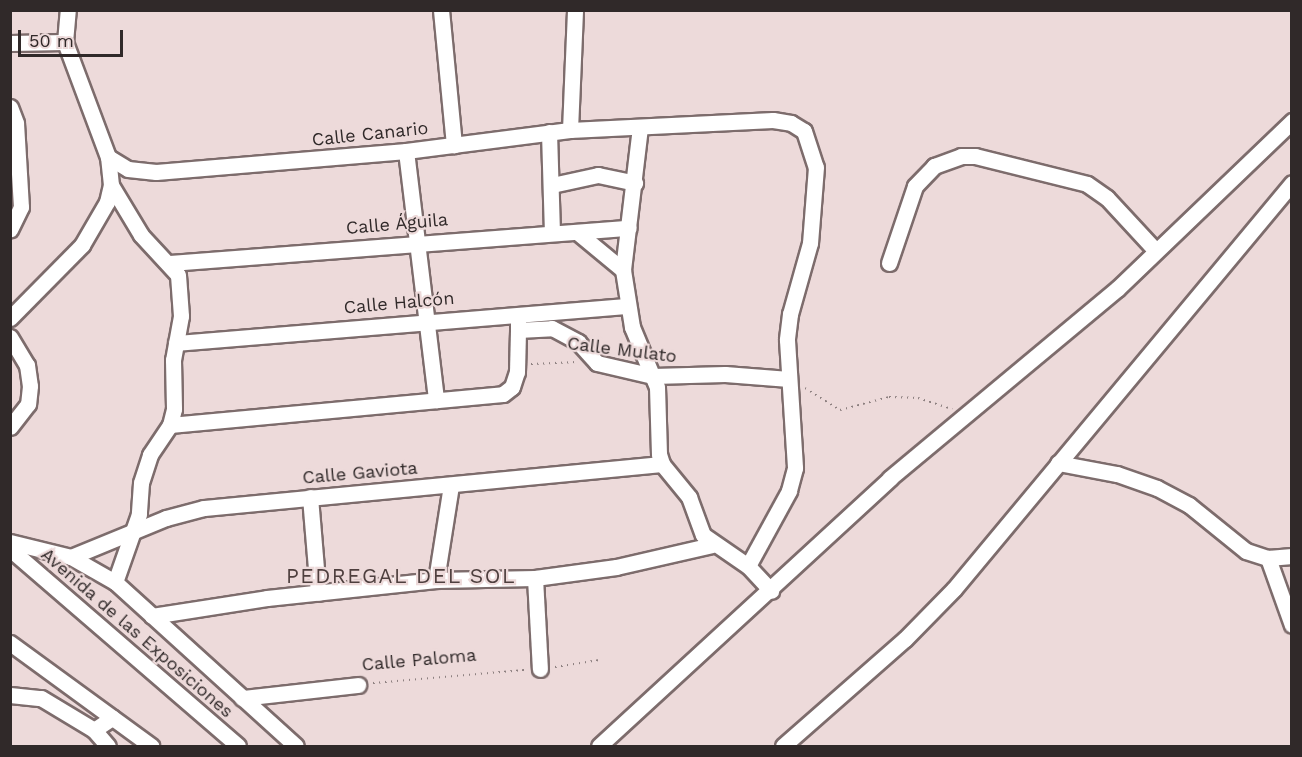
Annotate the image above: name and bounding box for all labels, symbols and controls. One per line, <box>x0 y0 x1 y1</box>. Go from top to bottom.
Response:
scale bar <box>21 18 126 56</box>
text: 50 m <box>29 30 74 51</box>
street label: Calle Canario <box>311 117 429 151</box>
street label: Calle Águila <box>345 209 449 239</box>
street label: Calle Halcón <box>343 287 455 319</box>
street label: Calle Mulato <box>566 333 678 367</box>
street label: Calle Gaviota <box>302 457 418 489</box>
street label: Avenida de las Exposiciones <box>36 544 238 722</box>
district label: PEDREGAL DEL SOL <box>285 563 517 589</box>
street label: Calle Paloma <box>361 644 477 676</box>

